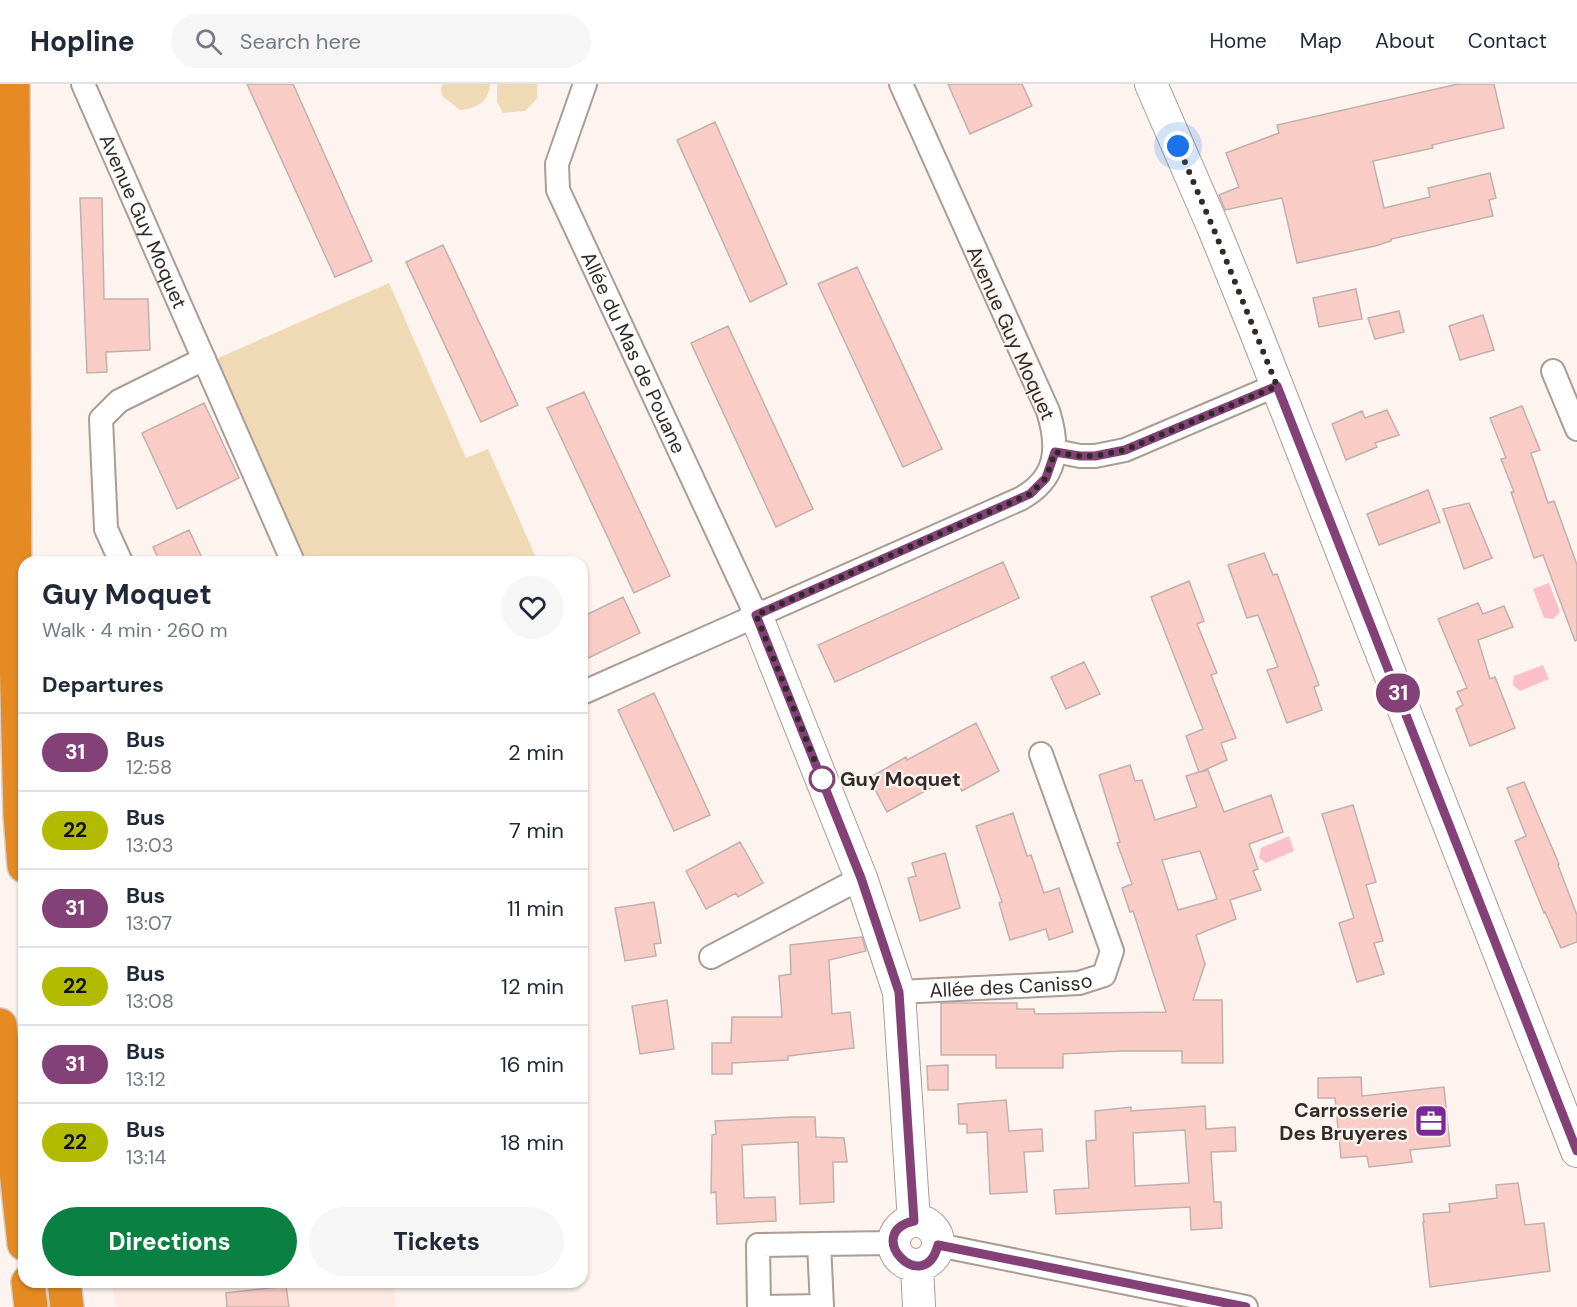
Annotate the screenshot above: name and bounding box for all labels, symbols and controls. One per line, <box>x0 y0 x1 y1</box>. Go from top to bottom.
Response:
search box <box>171 14 591 68</box>
text: Hopline <box>30 23 135 60</box>
icon: search <box>192 25 225 58</box>
text: Search here <box>240 27 361 56</box>
text: Home <box>1209 27 1267 55</box>
text: Map <box>1300 27 1342 55</box>
text: About <box>1375 27 1435 55</box>
text: Contact <box>1468 27 1547 55</box>
street label: Avenue Guy Moquet <box>94 130 193 313</box>
your location <box>1163 131 1193 161</box>
street label: Avenue Guy Moquet <box>961 242 1061 424</box>
street label: Allée du Mas de Pouane <box>575 247 692 458</box>
text: Guy Moquet <box>42 576 212 613</box>
button: heart <box>501 576 564 639</box>
text: Walk · 4 min · 260 m <box>42 617 227 643</box>
text: Departures <box>42 670 164 699</box>
line badge: 31 <box>1371 674 1425 712</box>
text: 31 <box>1388 679 1408 707</box>
text: Bus <box>126 725 165 754</box>
text: 31 <box>65 738 85 766</box>
text: 2 min <box>508 738 564 767</box>
text: 12:58 <box>126 754 172 780</box>
marker: Guy Moquet <box>809 766 835 792</box>
place label: Guy Moquet <box>840 766 961 792</box>
text: Bus <box>126 803 165 832</box>
text: 22 <box>63 816 87 844</box>
text: 7 min <box>509 816 564 845</box>
text: 13:03 <box>126 832 174 858</box>
text: Bus <box>126 881 165 910</box>
text: 31 <box>65 894 85 922</box>
text: 11 min <box>507 894 564 923</box>
text: 13:07 <box>126 910 172 936</box>
text: Bus <box>126 959 165 988</box>
street label: Allée des Canisso <box>929 967 1096 1003</box>
text: 22 <box>63 972 87 1000</box>
text: 12 min <box>501 972 564 1001</box>
text: 13:08 <box>126 988 174 1014</box>
text: Bus <box>126 1037 165 1066</box>
text: 31 <box>65 1050 85 1078</box>
text: 16 min <box>500 1050 564 1079</box>
text: 13:12 <box>126 1066 166 1092</box>
place label: Carrosserie Des Bruyeres <box>1279 1097 1408 1146</box>
office icon: Carrosserie Des Bruyeres <box>1413 1103 1449 1139</box>
text: Bus <box>126 1115 165 1144</box>
text: 22 <box>63 1128 87 1156</box>
text: 18 min <box>500 1128 564 1157</box>
text: 13:14 <box>126 1144 166 1170</box>
button: Directions <box>42 1207 297 1276</box>
button: Tickets <box>309 1207 564 1276</box>

